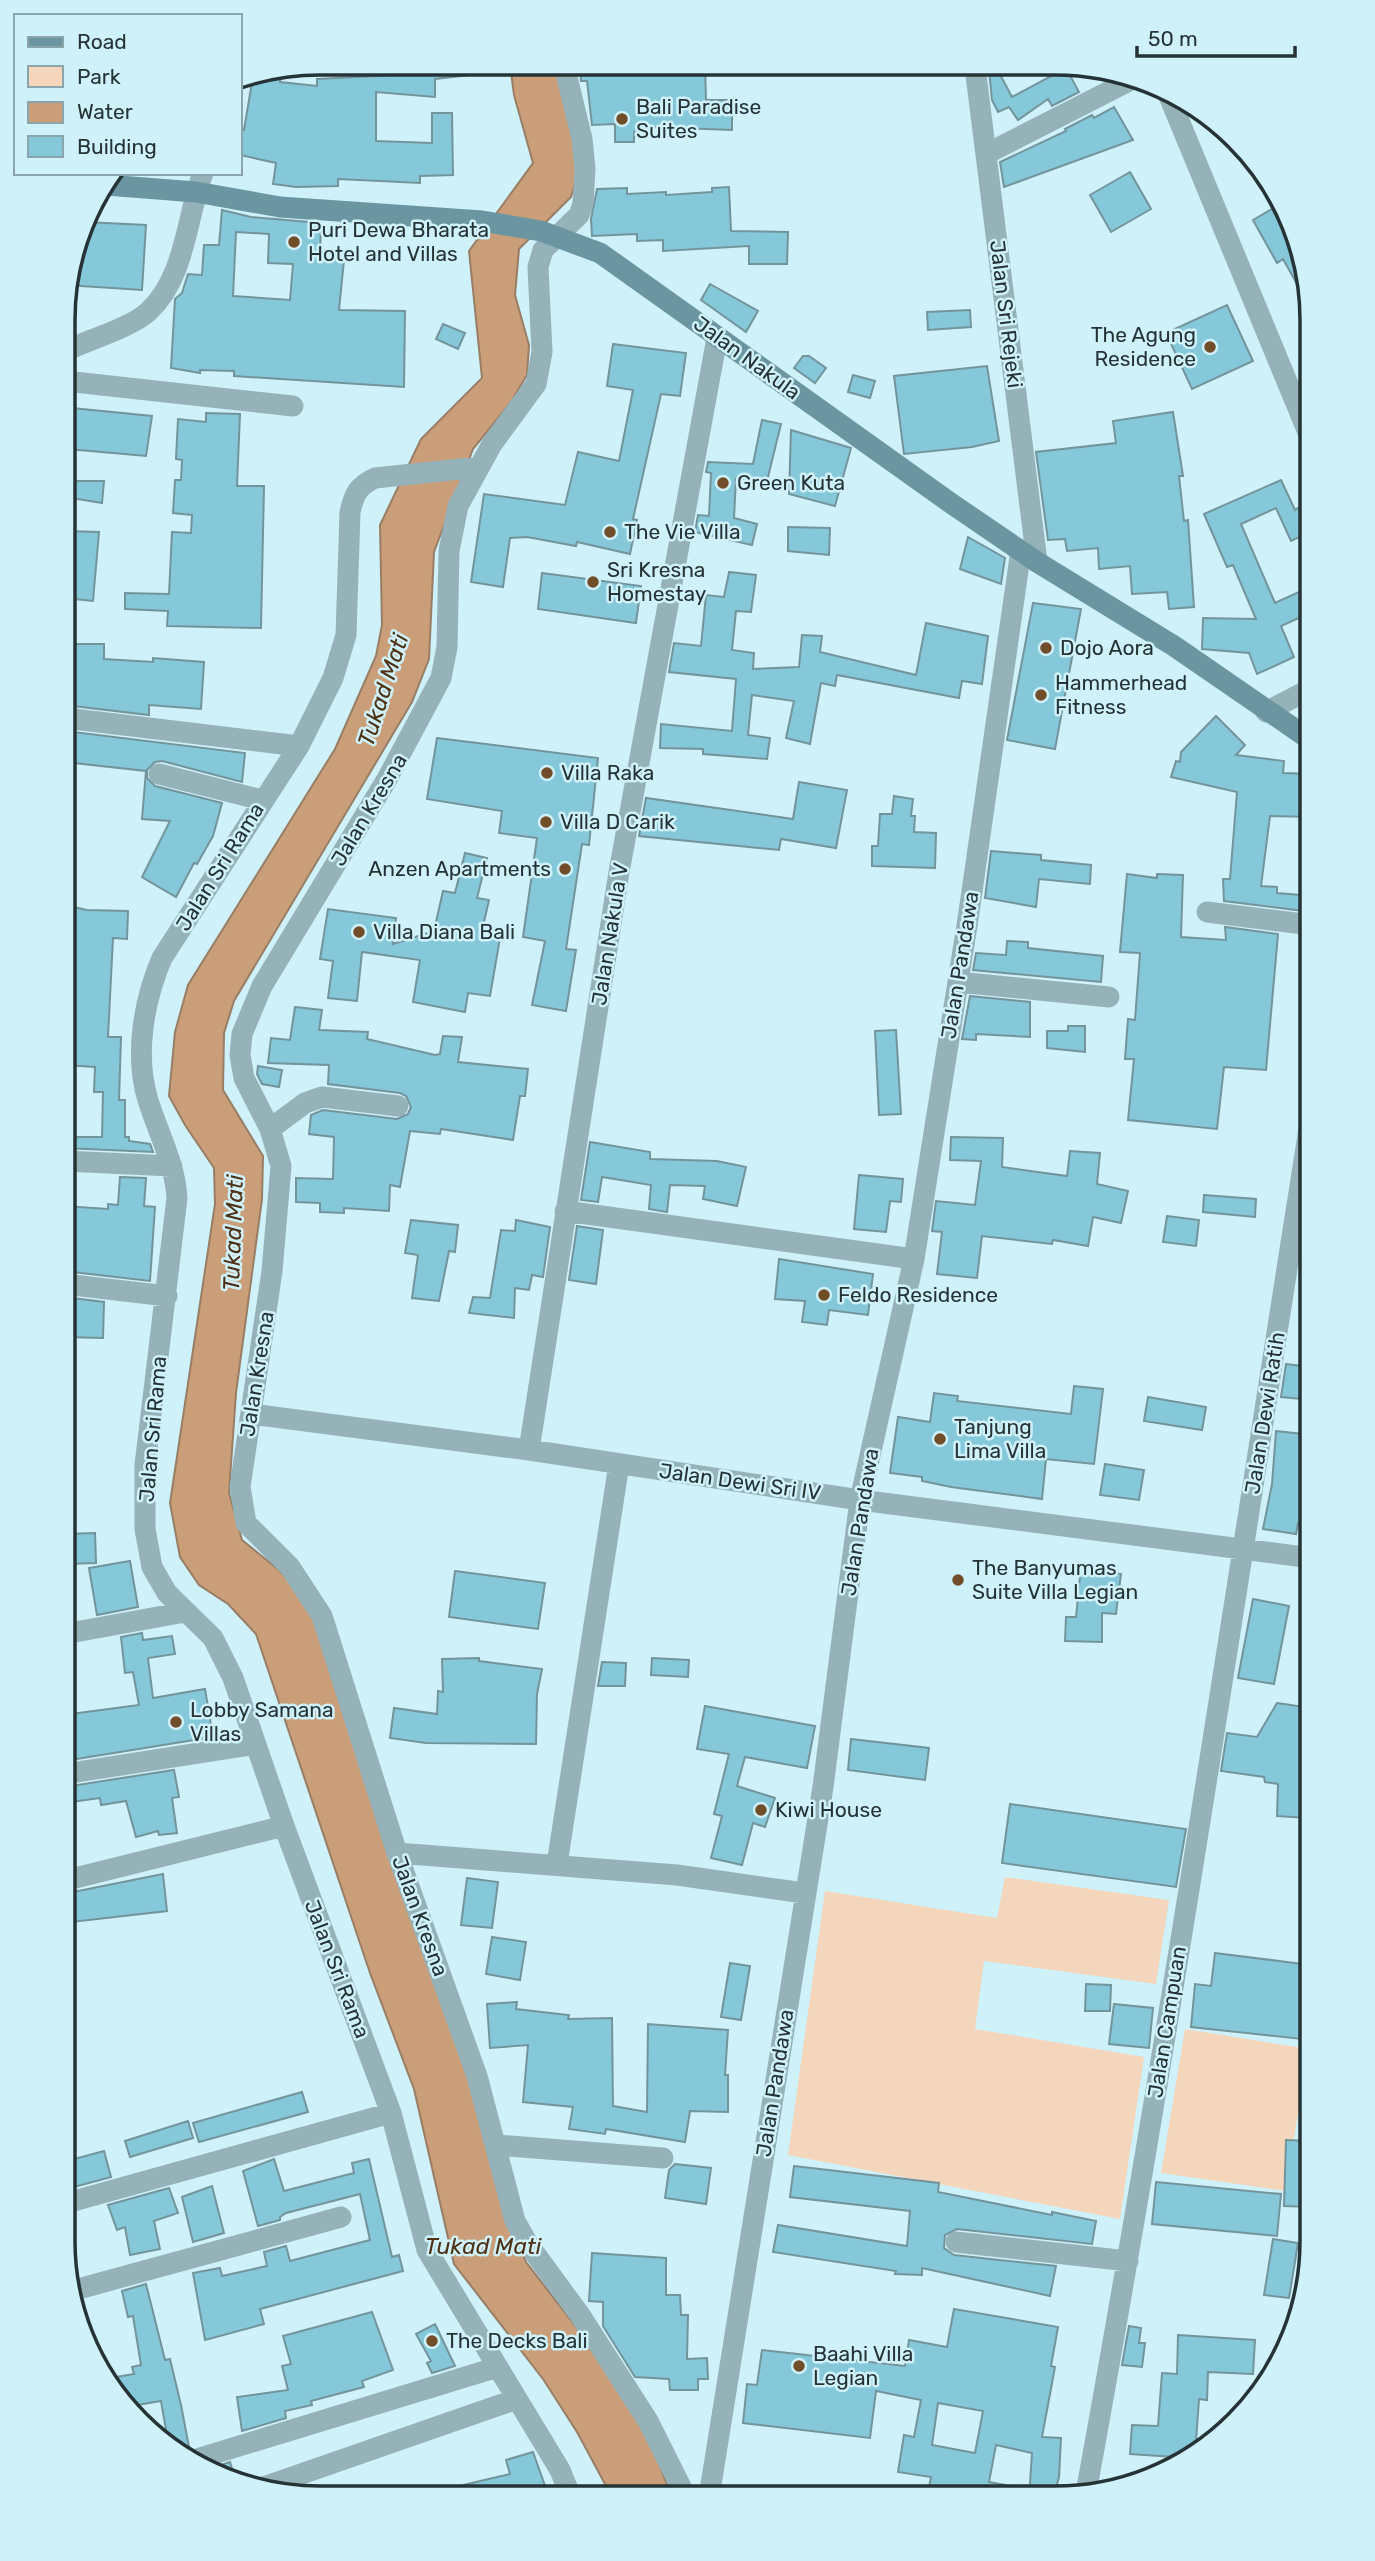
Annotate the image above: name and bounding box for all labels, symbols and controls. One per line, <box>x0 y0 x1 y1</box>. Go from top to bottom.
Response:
legend <box>14 14 242 175</box>
scale bar <box>1137 14 1294 58</box>
text: 50 m <box>1148 26 1198 51</box>
text: Road <box>77 29 127 54</box>
text: Park <box>77 64 121 89</box>
place label: Bali Paradise Suites <box>636 94 761 143</box>
text: Water <box>77 99 133 124</box>
marker: Bali Paradise Suites <box>614 111 630 127</box>
text: Building <box>77 134 157 159</box>
place label: Puri Dewa Bharata Hotel and Villas <box>308 217 489 266</box>
marker: Puri Dewa Bharata Hotel and Villas <box>286 234 302 250</box>
street label: Jalan Sri Rejeki <box>985 238 1028 389</box>
street label: Jalan Nakula <box>689 311 806 405</box>
place label: The Agung Residence <box>1091 322 1196 371</box>
marker: The Agung Residence <box>1202 339 1218 355</box>
place label: Green Kuta <box>737 470 845 495</box>
marker: Green Kuta <box>715 475 731 491</box>
place label: The Vie Villa <box>624 519 741 544</box>
marker: The Vie Villa <box>602 524 618 540</box>
place label: Sri Kresna Homestay <box>607 557 707 606</box>
marker: Sri Kresna Homestay <box>585 574 601 590</box>
water label: Tukad Mati <box>352 629 415 750</box>
place label: Dojo Aora <box>1060 635 1154 660</box>
marker: Dojo Aora <box>1038 640 1054 656</box>
place label: Hammerhead Fitness <box>1055 670 1187 719</box>
marker: Hammerhead Fitness <box>1033 687 1049 703</box>
street label: Jalan Kresna <box>325 749 412 870</box>
place label: Villa Raka <box>561 760 654 785</box>
marker: Villa Raka <box>539 765 555 781</box>
street label: Jalan Sri Rama <box>170 798 269 935</box>
place label: Villa D Carik <box>560 809 675 834</box>
marker: Villa D Carik <box>538 814 554 830</box>
place label: Anzen Apartments <box>368 856 551 881</box>
marker: Anzen Apartments <box>557 861 573 877</box>
street label: Jalan Nakula V <box>586 861 633 1007</box>
street label: Jalan Pandawa <box>935 889 984 1041</box>
place label: Villa Diana Bali <box>373 919 515 944</box>
marker: Villa Diana Bali <box>351 924 367 940</box>
water label: Tukad Mati <box>217 1173 249 1292</box>
place label: Feldo Residence <box>838 1282 998 1307</box>
marker: Feldo Residence <box>816 1287 832 1303</box>
street label: Jalan Kresna <box>234 1309 279 1438</box>
street label: Jalan Dewi Ratih <box>1239 1330 1290 1496</box>
street label: Jalan Sri Rama <box>134 1355 171 1503</box>
place label: Tanjung Lima Villa <box>954 1414 1046 1463</box>
marker: Tanjung Lima Villa <box>932 1431 948 1447</box>
street label: Jalan Pandawa <box>835 1446 884 1598</box>
street label: Jalan Dewi Sri IV <box>658 1458 823 1505</box>
place label: The Banyumas Suite Villa Legian <box>972 1555 1138 1604</box>
marker: The Banyumas Suite Villa Legian <box>950 1572 966 1588</box>
place label: Lobby Samana Villas <box>190 1697 334 1746</box>
marker: Lobby Samana Villas <box>168 1714 184 1730</box>
place label: Kiwi House <box>775 1797 882 1822</box>
marker: Kiwi House <box>753 1802 769 1818</box>
street label: Jalan Kresna <box>387 1852 454 1980</box>
street label: Jalan Sri Rama <box>300 1896 375 2042</box>
street label: Jalan Campuan <box>1142 1944 1191 2099</box>
street label: Jalan Pandawa <box>750 2007 799 2159</box>
water label: Tukad Mati <box>425 2232 543 2260</box>
place label: The Decks Bali <box>446 2328 588 2353</box>
marker: The Decks Bali <box>424 2333 440 2349</box>
place label: Baahi Villa Legian <box>813 2341 913 2390</box>
marker: Baahi Villa Legian <box>791 2358 807 2374</box>

